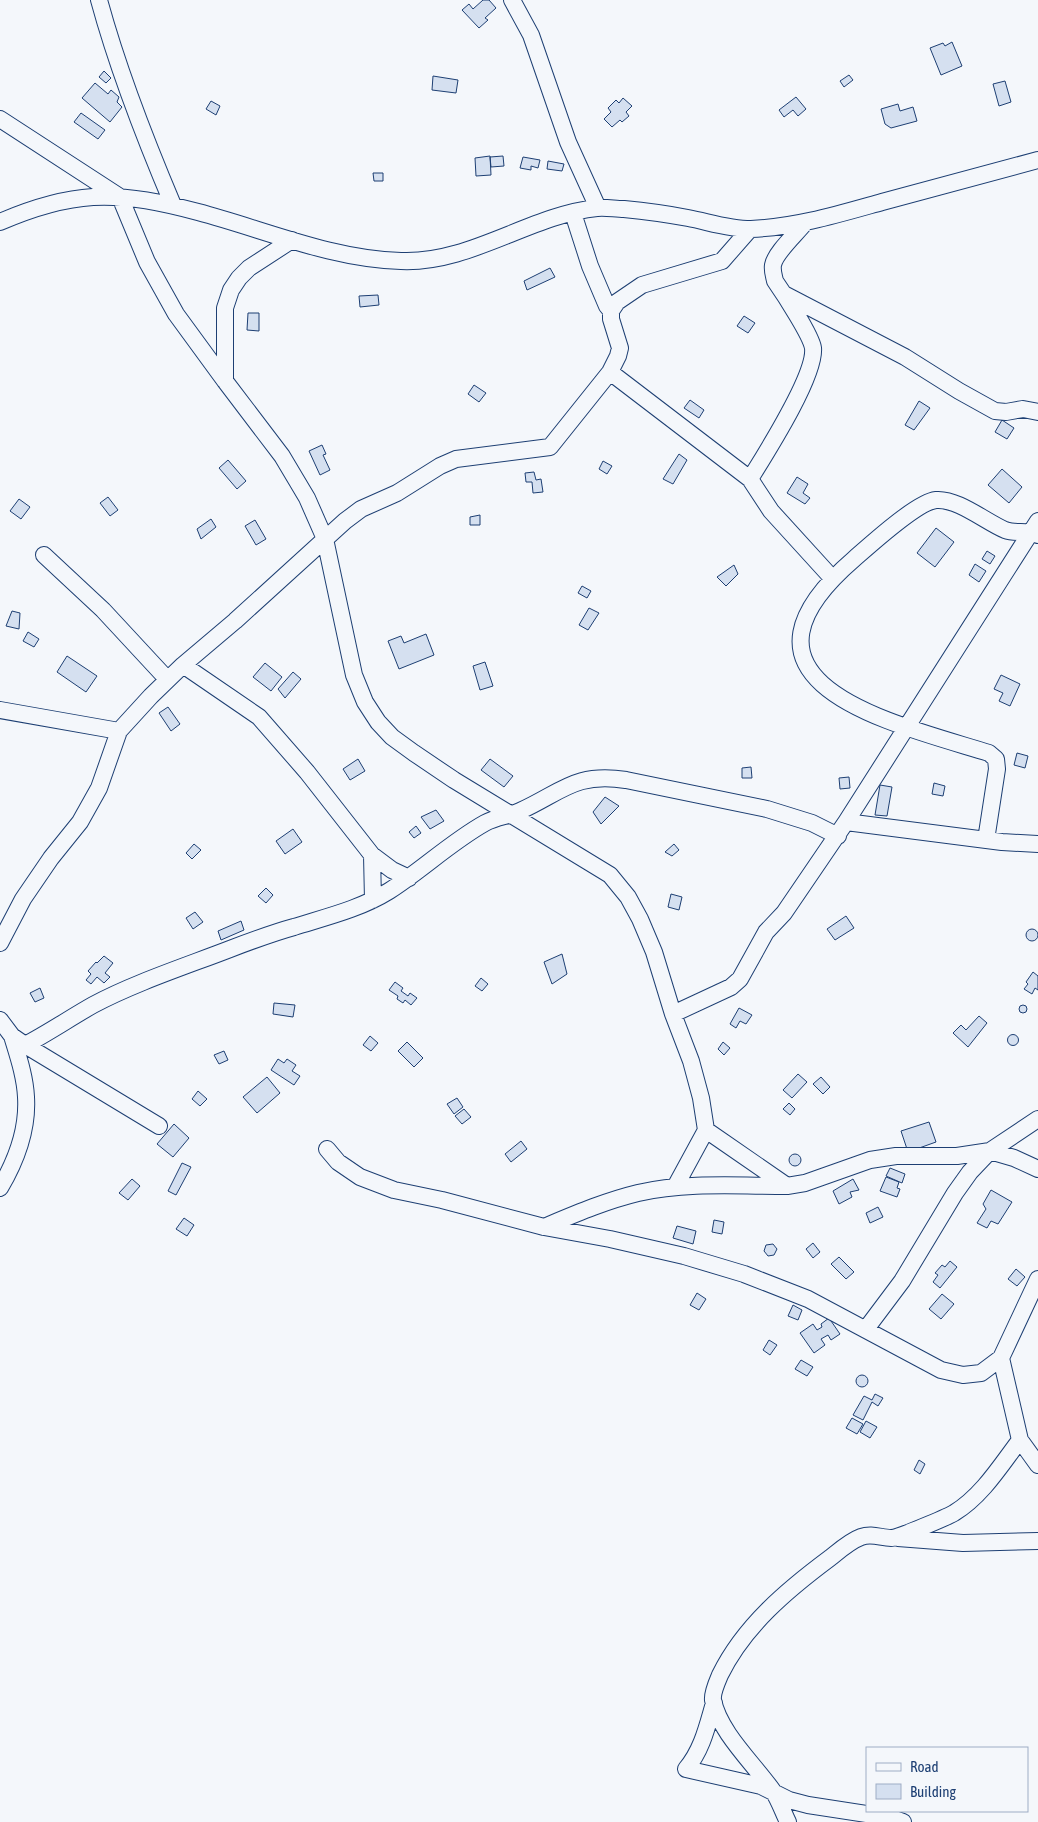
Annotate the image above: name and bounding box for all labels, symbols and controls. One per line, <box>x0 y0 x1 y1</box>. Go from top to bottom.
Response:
legend <box>866 1747 1028 1812</box>
text: Road <box>910 1758 939 1775</box>
text: Building <box>910 1783 956 1800</box>

